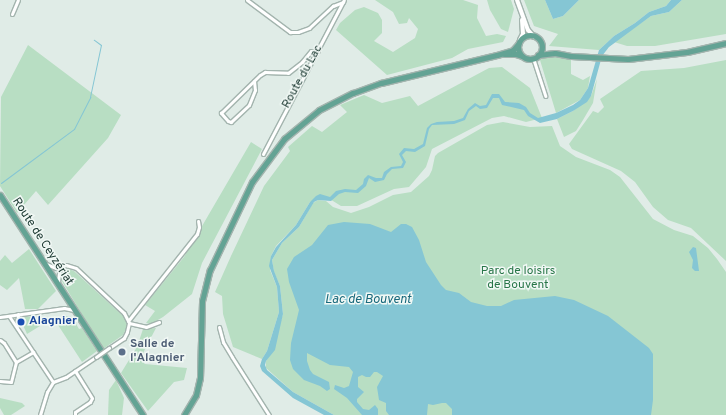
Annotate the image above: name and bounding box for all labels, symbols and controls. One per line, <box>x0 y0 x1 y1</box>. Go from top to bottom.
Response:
street label: Route du Lac <box>280 43 326 111</box>
street label: Route de Ceyzériat <box>8 195 76 289</box>
park label: Parc de loisirs de Bouvent <box>481 265 555 293</box>
water label: Lac de Bouvent <box>325 292 411 308</box>
place label: Alagnier <box>29 315 77 329</box>
marker: Alagnier <box>16 317 26 327</box>
place label: Salle de l'Alagnier <box>130 338 184 366</box>
marker: Salle de l'Alagnier <box>117 347 127 357</box>

